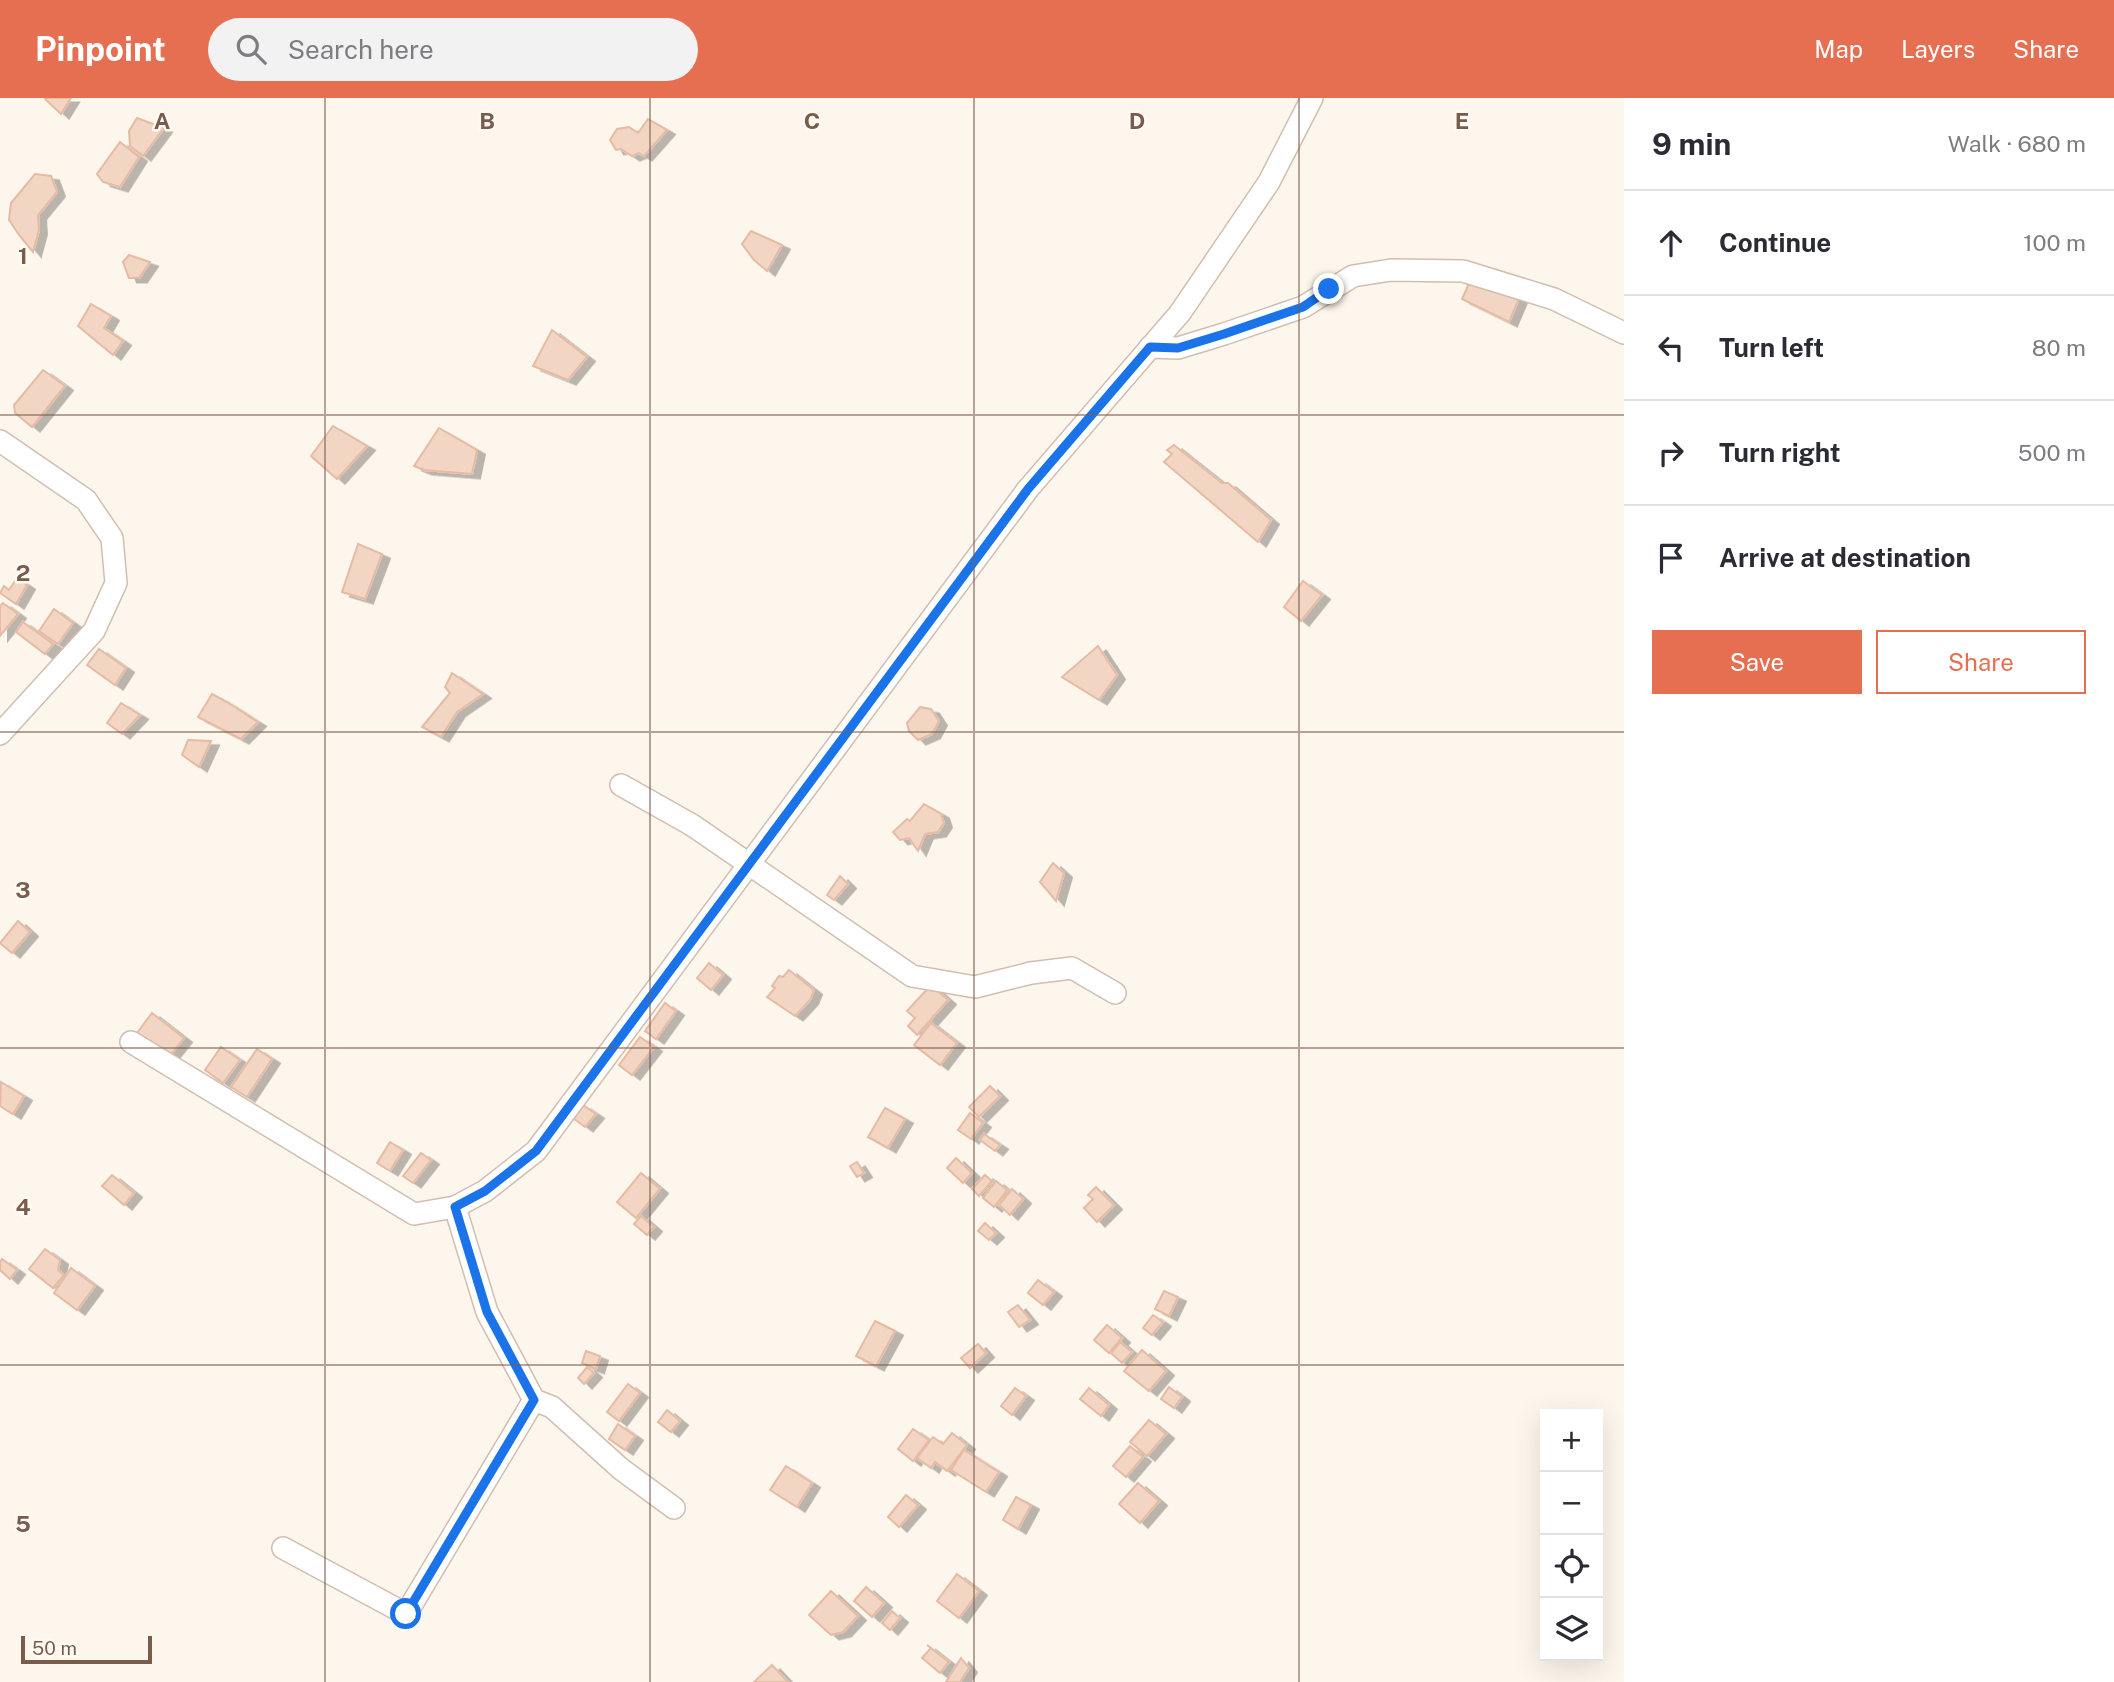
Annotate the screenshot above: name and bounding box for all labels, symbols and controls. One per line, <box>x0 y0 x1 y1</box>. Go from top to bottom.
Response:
search box <box>208 18 698 81</box>
text: Pinpoint <box>35 30 166 68</box>
icon: search <box>232 30 270 68</box>
text: Search here <box>288 34 434 65</box>
text: Map <box>1814 35 1863 63</box>
text: Layers <box>1901 35 1975 63</box>
text: Share <box>2013 35 2079 63</box>
text: A <box>154 107 171 134</box>
text: B <box>479 107 495 134</box>
text: C <box>804 107 820 134</box>
text: D <box>1129 107 1145 134</box>
text: E <box>1455 107 1469 134</box>
text: 9 min <box>1652 126 1731 162</box>
text: Walk · 680 m <box>1948 130 2086 157</box>
icon: ahead <box>1652 224 1690 262</box>
text: Continue <box>1719 227 1831 258</box>
text: 100 m <box>2023 229 2086 256</box>
text: 1 <box>18 242 28 269</box>
route end <box>1313 273 1344 304</box>
icon: left <box>1652 329 1690 367</box>
text: Turn left <box>1719 332 1824 363</box>
text: 80 m <box>2032 334 2086 361</box>
icon: right <box>1652 434 1690 472</box>
text: Turn right <box>1719 437 1841 468</box>
text: 500 m <box>2018 439 2086 466</box>
icon: arrive <box>1652 539 1690 577</box>
text: Arrive at destination <box>1719 542 1971 573</box>
text: 2 <box>16 559 30 586</box>
button: Save <box>1652 630 1862 694</box>
button: Share <box>1876 630 2086 694</box>
text: 3 <box>15 876 31 903</box>
text: 4 <box>15 1193 31 1220</box>
map controls <box>1540 1409 1603 1661</box>
button: + <box>1540 1409 1603 1472</box>
button: − <box>1540 1472 1603 1535</box>
text: 5 <box>15 1510 31 1537</box>
button: locate <box>1540 1535 1603 1598</box>
route start <box>390 1598 421 1629</box>
button: layers <box>1540 1598 1603 1661</box>
scale bar <box>21 1633 152 1665</box>
text: 50 m <box>32 1637 77 1659</box>

